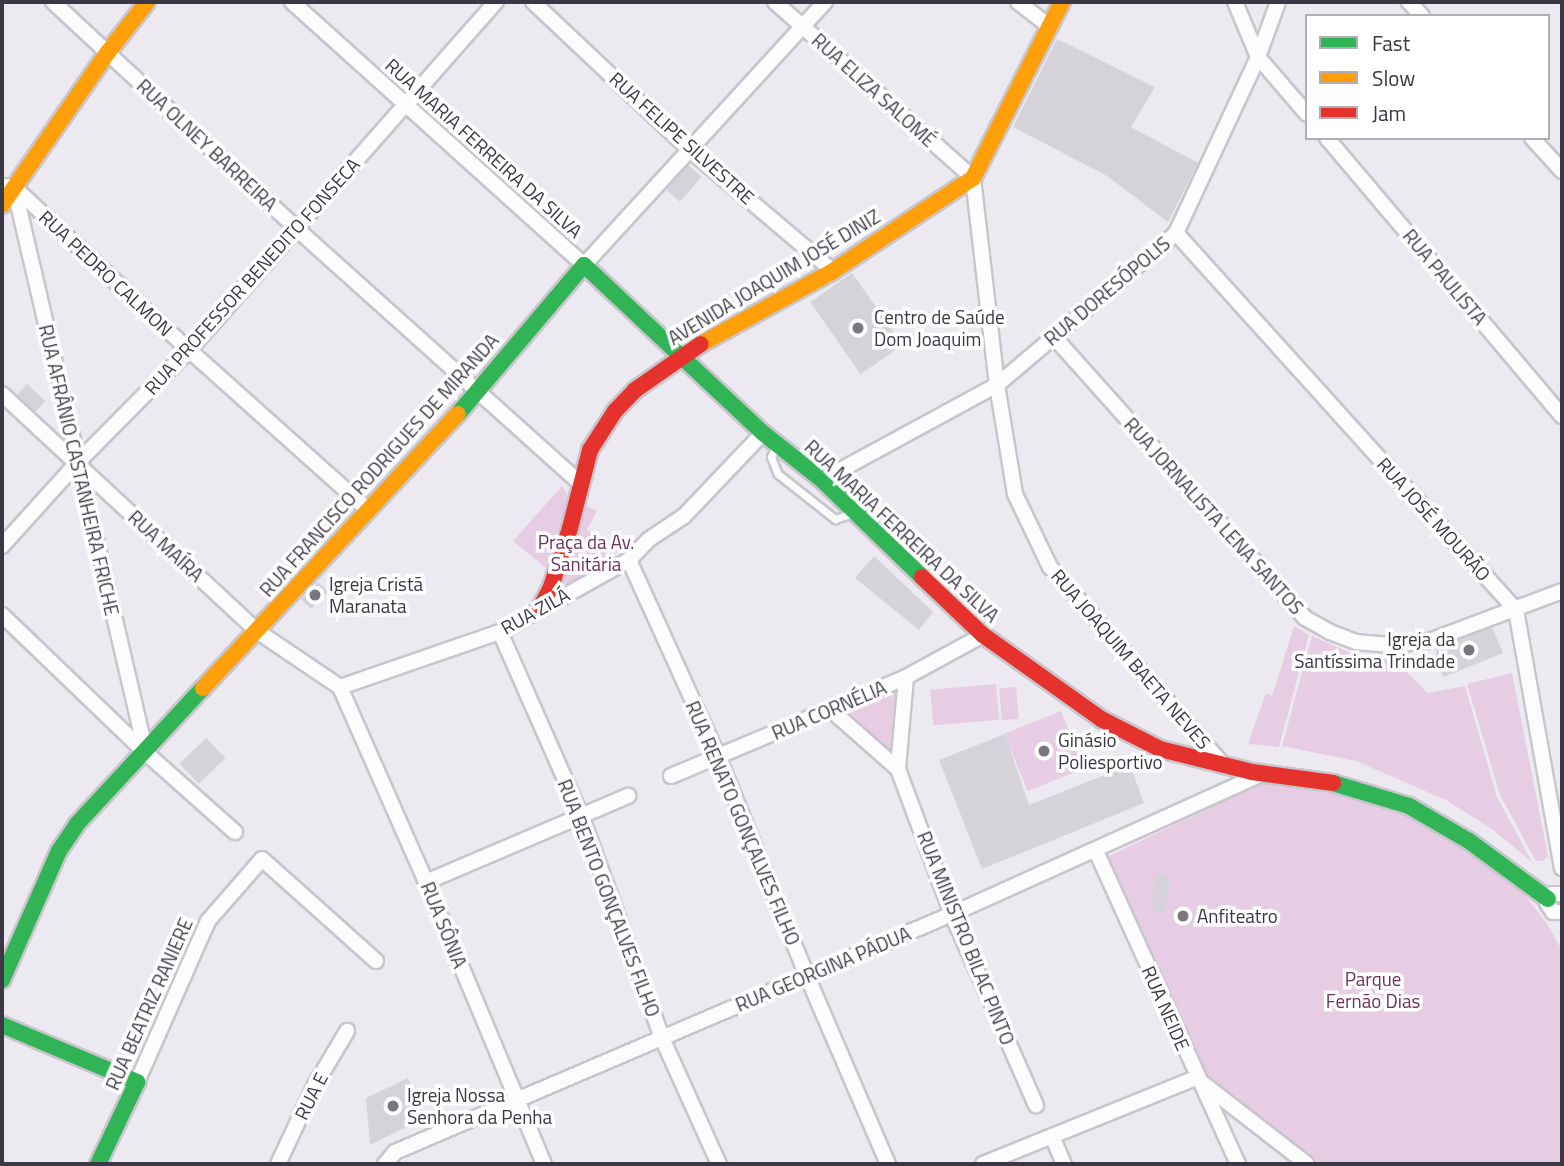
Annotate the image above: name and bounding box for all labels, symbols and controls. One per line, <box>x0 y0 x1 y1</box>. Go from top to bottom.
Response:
legend <box>1305 14 1550 140</box>
text: Fast <box>1372 27 1410 59</box>
street label: RUA ELIZA SALOMÉ <box>807 29 941 151</box>
street label: RUA MARIA FERREIRA DA SILVA <box>381 54 587 242</box>
text: Slow <box>1372 62 1415 94</box>
street label: RUA FELIPE SILVESTRE <box>605 67 759 209</box>
street label: RUA OLNEY BARREIRA <box>132 74 282 216</box>
text: Jam <box>1372 97 1406 129</box>
street label: RUA PROFESSOR BENEDITO FONSECA <box>140 153 364 399</box>
street label: RUA PEDRO CALMON <box>35 205 177 341</box>
street label: AVENIDA JOAQUIM JOSÉ DINIZ <box>664 205 884 349</box>
street label: RUA PAULISTA <box>1398 225 1492 329</box>
street label: RUA DORESÓPOLIS <box>1040 232 1174 350</box>
place label: Centro de Saúde Dom Joaquim <box>874 306 1005 350</box>
marker: Centro de Saúde Dom Joaquim <box>848 318 868 338</box>
street label: RUA AFRÂNIO CASTANHEIRA FRICHE <box>34 322 124 618</box>
street label: RUA FRANCISCO RODRIGUES DE MIRANDA <box>255 329 503 601</box>
street label: RUA JORNALISTA LENA SANTOS <box>1120 413 1308 619</box>
street label: RUA MARIA FERREIRA DA SILVA <box>800 435 1004 627</box>
street label: RUA JOSÉ MOURÃO <box>1373 453 1495 585</box>
street label: RUA MAÍRA <box>124 506 208 586</box>
park label: Praça da Av. Sanitária <box>538 531 634 575</box>
street label: RUA JOAQUIM BAETA NEVES <box>1047 564 1215 754</box>
place label: Igreja Cristã Maranata <box>329 573 423 617</box>
street label: RUA ZILÁ <box>497 583 573 639</box>
marker: Igreja Cristã Maranata <box>307 587 323 603</box>
place label: Igreja da Santíssima Trindade <box>1294 628 1455 672</box>
marker: Igreja da Santíssima Trindade <box>1461 642 1477 658</box>
street label: RUA CORNÉLIA <box>768 676 890 744</box>
street label: RUA RENATO GONÇALVES FILHO <box>681 698 805 948</box>
place label: Ginásio Poliesportivo <box>1058 729 1163 773</box>
marker: Ginásio Poliesportivo <box>1036 743 1052 759</box>
street label: RUA BENTO GONÇALVES FILHO <box>553 776 665 1020</box>
street label: RUA MINISTRO BILAC PINTO <box>913 828 1019 1048</box>
street label: RUA SÔNIA <box>416 879 472 971</box>
place label: Anfiteatro <box>1197 905 1278 927</box>
marker: Anfiteatro <box>1175 908 1191 924</box>
street label: RUA BEATRIZ RANIERE <box>101 914 197 1094</box>
street label: RUA GEORGINA PÁDUA <box>732 922 914 1016</box>
street label: RUA NEIDE <box>1137 962 1195 1054</box>
park label: Parque Fernão Dias <box>1326 968 1420 1012</box>
street label: RUA E <box>290 1069 332 1123</box>
place label: Igreja Nossa Senhora da Penha <box>407 1084 552 1128</box>
marker: Igreja Nossa Senhora da Penha <box>385 1098 401 1114</box>

